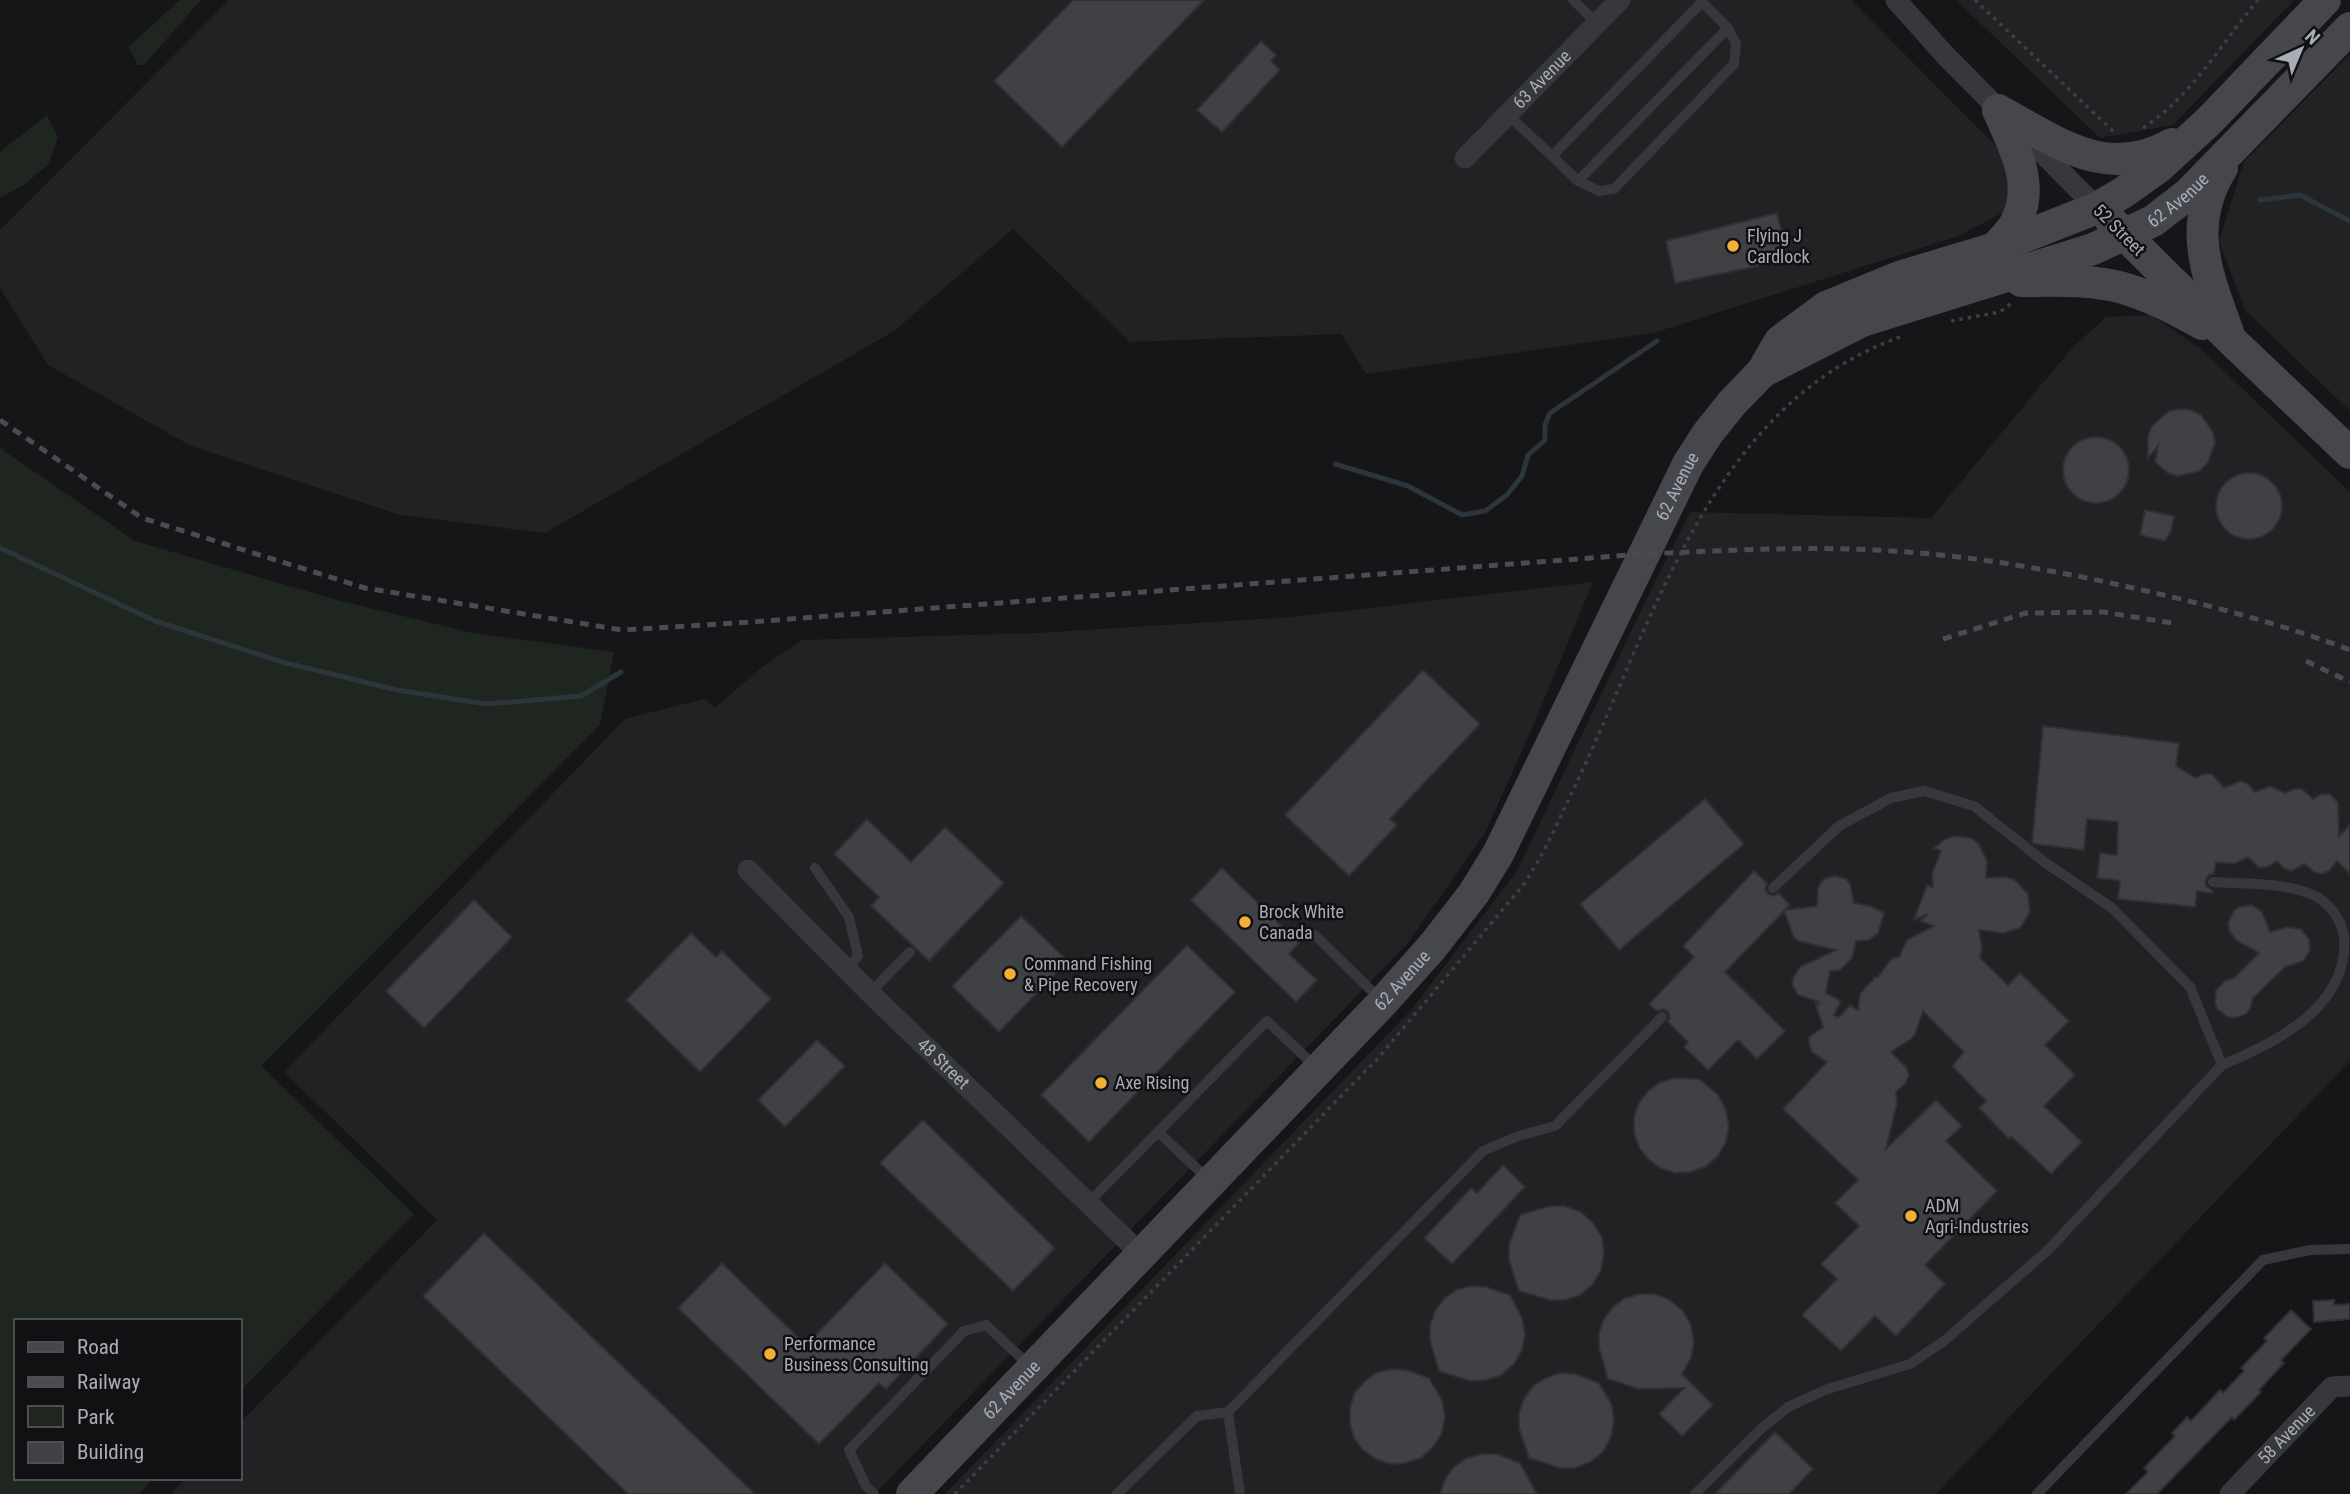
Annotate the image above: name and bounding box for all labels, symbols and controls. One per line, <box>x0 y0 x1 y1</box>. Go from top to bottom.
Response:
north arrow <box>2266 14 2336 84</box>
text: N <box>2300 25 2325 49</box>
street label: 63 Avenue <box>1508 45 1575 113</box>
street label: 62 Avenue <box>2143 168 2213 232</box>
street label: 52 Street <box>2089 200 2149 260</box>
place label: Flying J Cardlock <box>1747 225 1810 267</box>
marker: Flying J Cardlock <box>1725 238 1741 254</box>
street label: 62 Avenue <box>1651 448 1703 524</box>
place label: Brock White Canada <box>1259 901 1344 943</box>
marker: Brock White Canada <box>1237 914 1253 930</box>
street label: 62 Avenue <box>1370 946 1434 1015</box>
place label: Command Fishing & Pipe Recovery <box>1024 953 1152 995</box>
marker: Command Fishing & Pipe Recovery <box>1002 966 1018 982</box>
street label: 48 Street <box>913 1033 974 1093</box>
place label: Axe Rising <box>1115 1072 1189 1093</box>
marker: Axe Rising <box>1093 1075 1109 1091</box>
place label: ADM Agri-Industries <box>1925 1195 2029 1237</box>
marker: ADM Agri-Industries <box>1903 1208 1919 1224</box>
legend <box>14 1319 242 1480</box>
place label: Performance Business Consulting <box>784 1333 929 1375</box>
text: Road <box>77 1335 119 1359</box>
marker: Performance Business Consulting <box>762 1346 778 1362</box>
street label: 62 Avenue <box>978 1356 1044 1424</box>
text: Railway <box>77 1370 140 1394</box>
street label: 58 Avenue <box>2253 1400 2319 1468</box>
text: Park <box>77 1405 115 1429</box>
text: Building <box>77 1440 144 1464</box>

